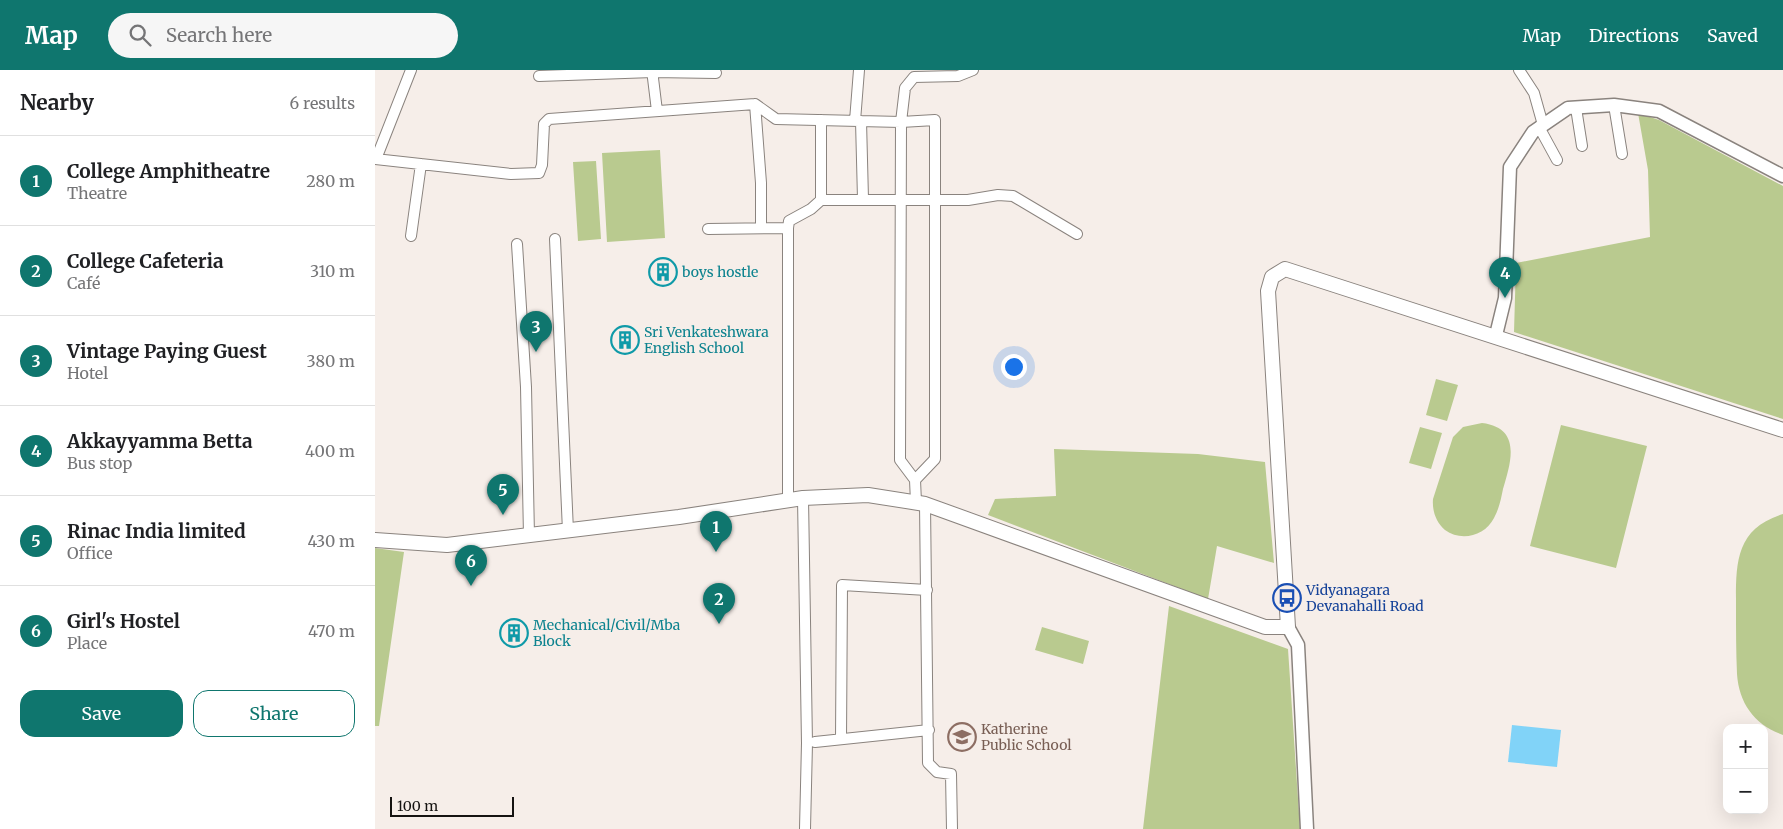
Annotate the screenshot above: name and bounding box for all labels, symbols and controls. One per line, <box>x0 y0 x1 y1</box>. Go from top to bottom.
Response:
search box <box>108 13 458 58</box>
text: Map <box>25 20 78 51</box>
icon: search <box>126 21 154 49</box>
text: Search here <box>166 23 272 47</box>
text: Map <box>1523 24 1561 47</box>
text: Directions <box>1589 24 1679 47</box>
text: Saved <box>1707 24 1758 47</box>
text: Nearby <box>20 89 94 116</box>
text: 6 results <box>290 93 355 113</box>
text: College Amphitheatre <box>67 159 270 183</box>
text: 1 <box>32 171 40 191</box>
text: 280 m <box>306 171 355 191</box>
text: Theatre <box>67 183 127 203</box>
text: College Cafeteria <box>67 249 224 273</box>
building icon: boys hostle <box>648 257 678 287</box>
pin: 4 <box>1489 257 1521 298</box>
text: 2 <box>31 261 41 281</box>
text: 310 m <box>310 261 355 281</box>
place label: boys hostle <box>681 263 758 281</box>
text: Café <box>67 273 100 293</box>
pin: 3 <box>520 311 552 352</box>
place label: Sri Venkateshwara English School <box>644 323 769 357</box>
building icon: Sri Venkateshwara English School <box>610 325 640 355</box>
text: Vintage Paying Guest <box>67 339 267 363</box>
text: 3 <box>31 351 41 371</box>
text: 380 m <box>307 351 355 371</box>
your location <box>1001 354 1027 380</box>
text: Hotel <box>67 363 108 383</box>
text: Akkayyamma Betta <box>67 429 253 453</box>
text: 4 <box>31 441 41 461</box>
text: 400 m <box>305 441 355 461</box>
text: Bus stop <box>67 453 132 473</box>
pin: 5 <box>487 474 519 515</box>
pin: 1 <box>700 511 732 552</box>
text: Rinac India limited <box>67 519 246 543</box>
text: 5 <box>31 531 41 551</box>
text: 430 m <box>308 531 355 551</box>
text: Office <box>67 543 113 563</box>
pin: 6 <box>455 545 487 586</box>
place label: Vidyanagara Devanahalli Road <box>1305 581 1424 615</box>
pin: 2 <box>703 583 735 624</box>
bus stop icon: Vidyanagara Devanahalli Road <box>1272 583 1302 613</box>
text: Girl's Hostel <box>67 609 180 633</box>
place label: Mechanical/Civil/Mba Block <box>533 616 681 650</box>
building icon: Mechanical/Civil/Mba Block <box>499 618 529 648</box>
text: 6 <box>31 621 41 641</box>
text: 470 m <box>308 621 355 641</box>
text: Place <box>67 633 107 653</box>
button: Save <box>20 690 183 737</box>
button: Share <box>193 690 355 737</box>
place label: Katherine Public School <box>981 720 1072 754</box>
school or university icon: Katherine Public School <box>947 722 977 752</box>
map controls <box>1723 724 1768 814</box>
button: + <box>1723 724 1768 769</box>
button: − <box>1723 769 1768 814</box>
scale bar <box>390 794 514 817</box>
text: 100 m <box>397 797 438 815</box>

